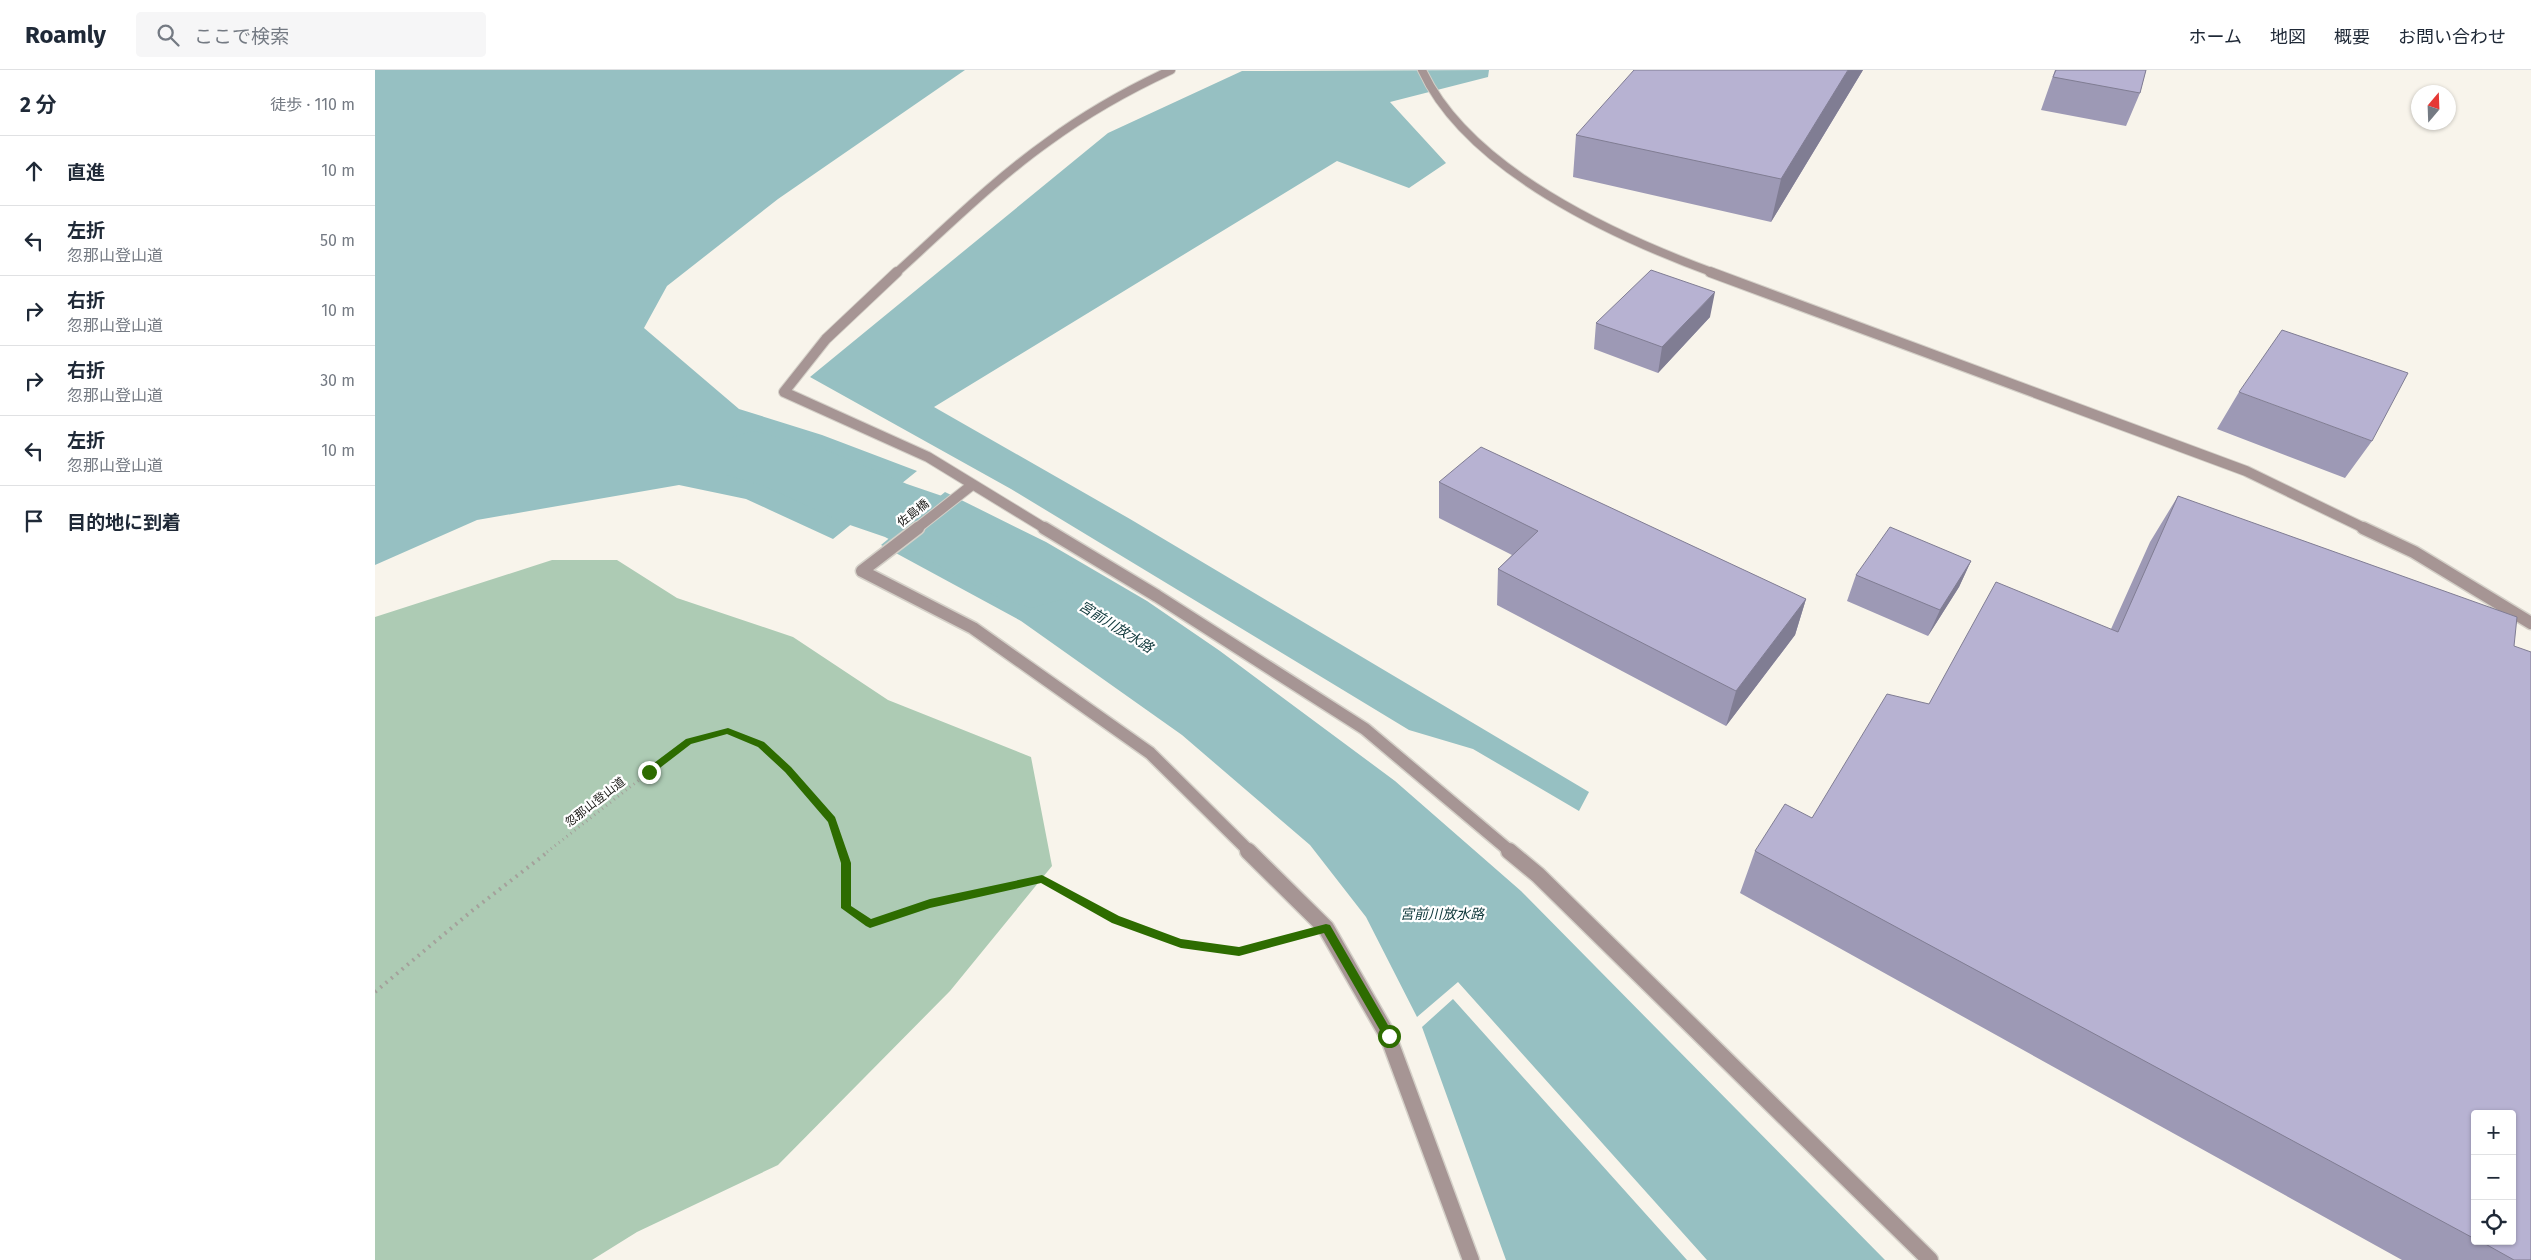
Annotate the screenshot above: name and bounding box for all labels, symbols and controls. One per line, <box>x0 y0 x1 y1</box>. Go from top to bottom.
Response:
search box <box>136 12 486 57</box>
text: Roamly <box>25 21 106 49</box>
icon: search <box>154 21 182 49</box>
text: ここで検索 <box>194 25 289 48</box>
text: ホーム <box>2189 26 2242 48</box>
text: 地図 <box>2270 26 2306 48</box>
text: 概要 <box>2334 26 2370 48</box>
text: お問い合わせ <box>2398 26 2506 48</box>
north arrow <box>2411 85 2456 130</box>
text: 2 分 <box>20 92 57 118</box>
text: 徒歩 · 110 m <box>270 95 355 114</box>
icon: ahead <box>20 157 48 185</box>
text: 直進 <box>67 161 105 184</box>
text: 10 m <box>321 161 355 180</box>
text: 左折 <box>67 219 105 242</box>
icon: left <box>20 227 48 255</box>
text: 50 m <box>320 231 355 250</box>
text: 忽那山登山道 <box>67 246 163 265</box>
text: 右折 <box>67 289 105 312</box>
icon: right <box>20 297 48 325</box>
text: 10 m <box>321 301 355 320</box>
text: 忽那山登山道 <box>67 316 163 335</box>
text: 右折 <box>67 359 105 382</box>
icon: right <box>20 367 48 395</box>
text: 30 m <box>320 371 355 390</box>
text: 忽那山登山道 <box>67 386 163 405</box>
text: 左折 <box>67 429 105 452</box>
icon: left <box>20 437 48 465</box>
text: 10 m <box>321 441 355 460</box>
text: 忽那山登山道 <box>67 456 163 475</box>
street label: 佐島橋 <box>895 496 931 530</box>
icon: arrive <box>20 507 48 535</box>
text: 目的地に到着 <box>67 511 181 534</box>
water label: 宮前川放水路 <box>1076 598 1157 657</box>
route end <box>638 761 661 784</box>
street label: 忽那山登山道 <box>562 774 628 830</box>
water label: 宮前川放水路 <box>1400 906 1485 923</box>
route start <box>1378 1025 1401 1048</box>
map controls <box>2471 1110 2516 1245</box>
button: + <box>2471 1110 2516 1155</box>
button: − <box>2471 1155 2516 1200</box>
button: locate <box>2471 1200 2516 1245</box>

